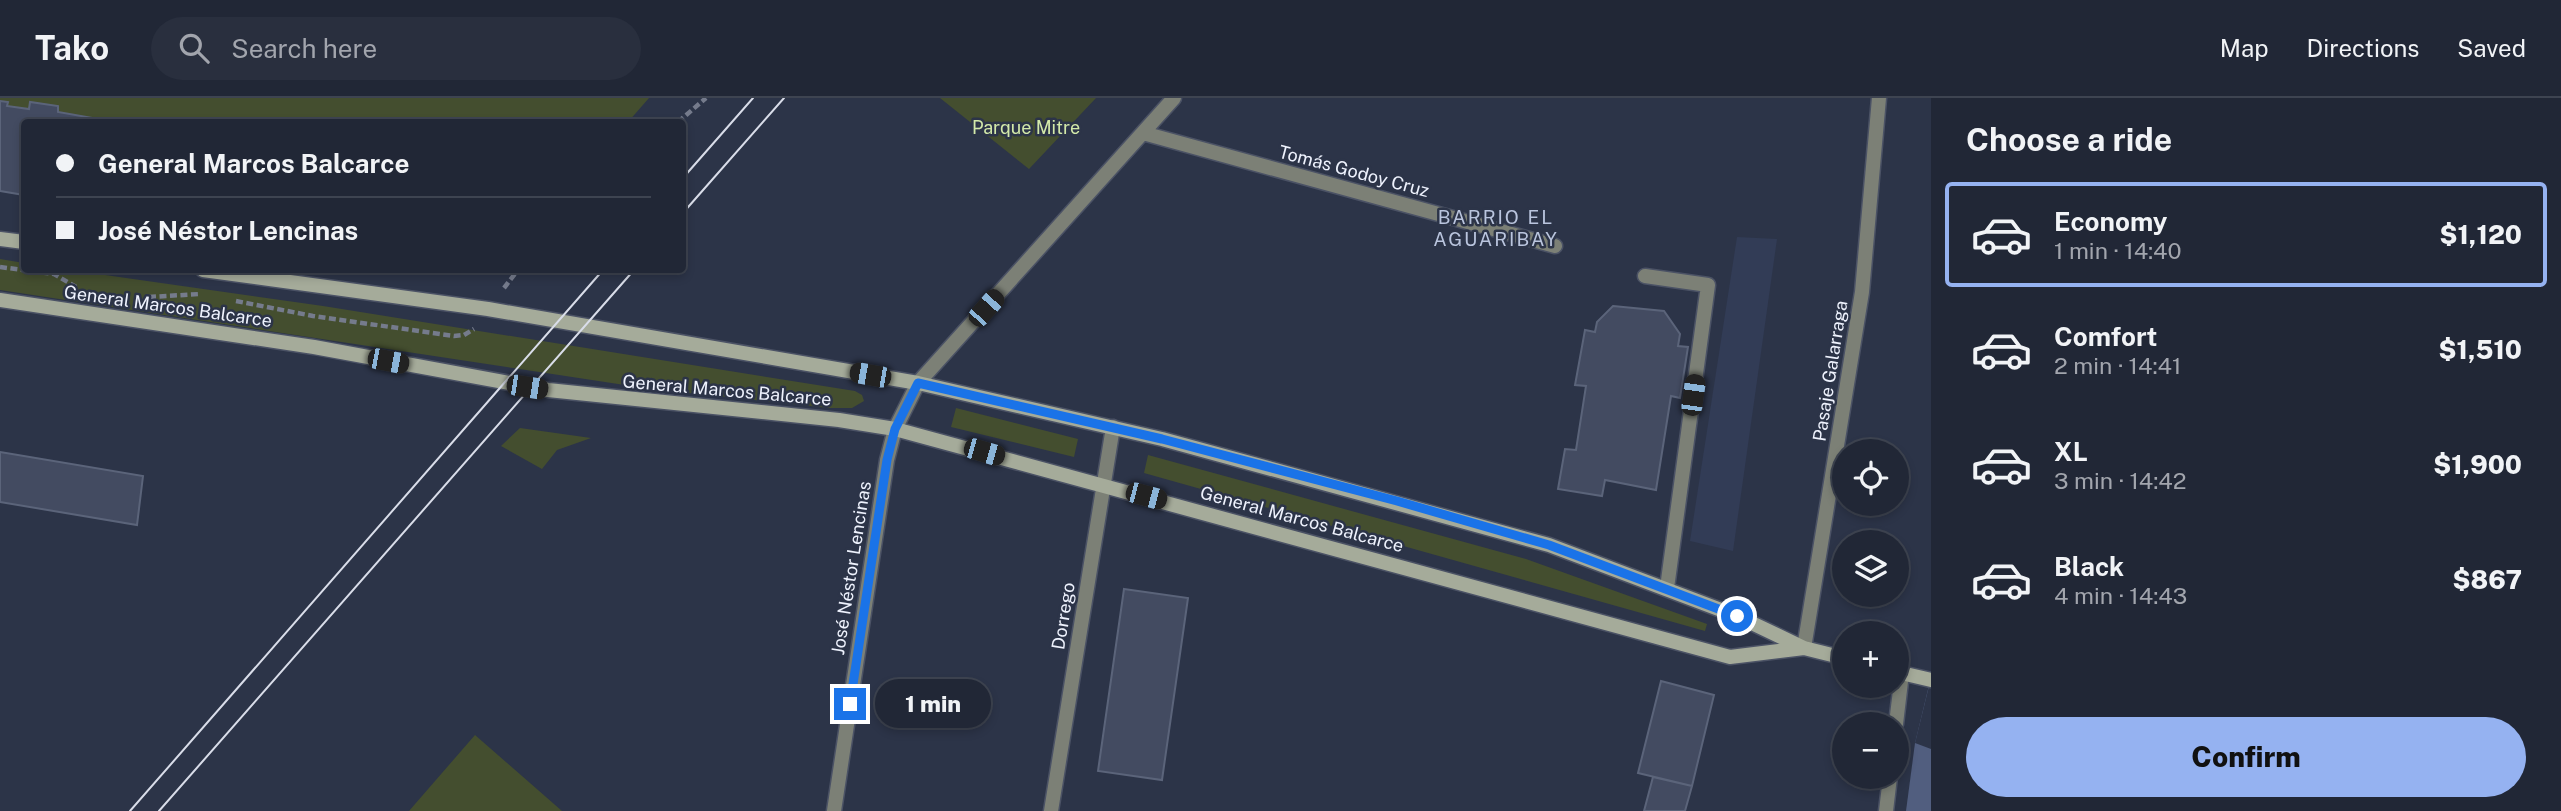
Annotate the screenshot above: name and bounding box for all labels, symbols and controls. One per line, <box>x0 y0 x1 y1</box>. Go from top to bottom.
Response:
search box <box>151 17 641 80</box>
text: Tako <box>35 29 109 67</box>
icon: search <box>175 29 213 67</box>
text: Search here <box>231 33 377 64</box>
text: Map <box>2220 34 2269 62</box>
text: Directions <box>2307 34 2419 62</box>
text: Saved <box>2457 34 2526 62</box>
park label: Parque Mitre <box>972 117 1080 138</box>
text: Choose a ride <box>1966 121 2172 158</box>
street label: Tomás Godoy Cruz <box>1276 141 1432 201</box>
text: General Marcos Balcarce <box>98 148 409 179</box>
icon: car <box>1970 203 2033 266</box>
district label: BARRIO EL AGUARIBAY <box>1433 206 1559 250</box>
text: Economy <box>2054 206 2167 237</box>
text: José Néstor Lencinas <box>98 215 358 246</box>
text: $1,120 <box>2440 219 2522 250</box>
text: 1 min · 14:40 <box>2054 237 2182 264</box>
street label: General Marcos Balcarce <box>63 281 273 331</box>
car <box>965 285 1008 331</box>
street label: Pasaje Galarraga <box>1808 299 1852 443</box>
icon: car <box>1970 318 2033 381</box>
text: Comfort <box>2054 321 2157 352</box>
text: $1,510 <box>2439 334 2522 365</box>
car <box>366 347 411 375</box>
text: 2 min · 14:41 <box>2054 352 2181 379</box>
car <box>848 361 893 389</box>
street label: General Marcos Balcarce <box>622 370 832 410</box>
car <box>505 373 550 401</box>
car <box>1680 373 1707 417</box>
icon: car <box>1970 433 2033 496</box>
car <box>961 436 1008 468</box>
text: XL <box>2054 436 2088 467</box>
map controls <box>1832 439 1909 789</box>
button: locate <box>1832 439 1909 516</box>
text: $1,900 <box>2433 449 2522 480</box>
text: 3 min · 14:42 <box>2054 467 2186 494</box>
street label: José Néstor Lencinas <box>827 480 875 656</box>
car <box>1123 480 1170 512</box>
street label: General Marcos Balcarce <box>1198 482 1406 556</box>
button: layers <box>1832 530 1909 607</box>
icon: car <box>1970 548 2033 611</box>
text: Black <box>2054 551 2124 582</box>
text: $867 <box>2453 564 2522 595</box>
street label: Dorrego <box>1047 581 1079 651</box>
text: 4 min · 14:43 <box>2054 582 2187 609</box>
route start <box>1721 600 1753 632</box>
button: + <box>1832 621 1909 698</box>
callout: 1 min <box>874 680 990 728</box>
route end <box>834 688 866 720</box>
text: 1 min <box>905 690 961 717</box>
button: − <box>1832 712 1909 789</box>
button: Confirm <box>1966 717 2526 797</box>

